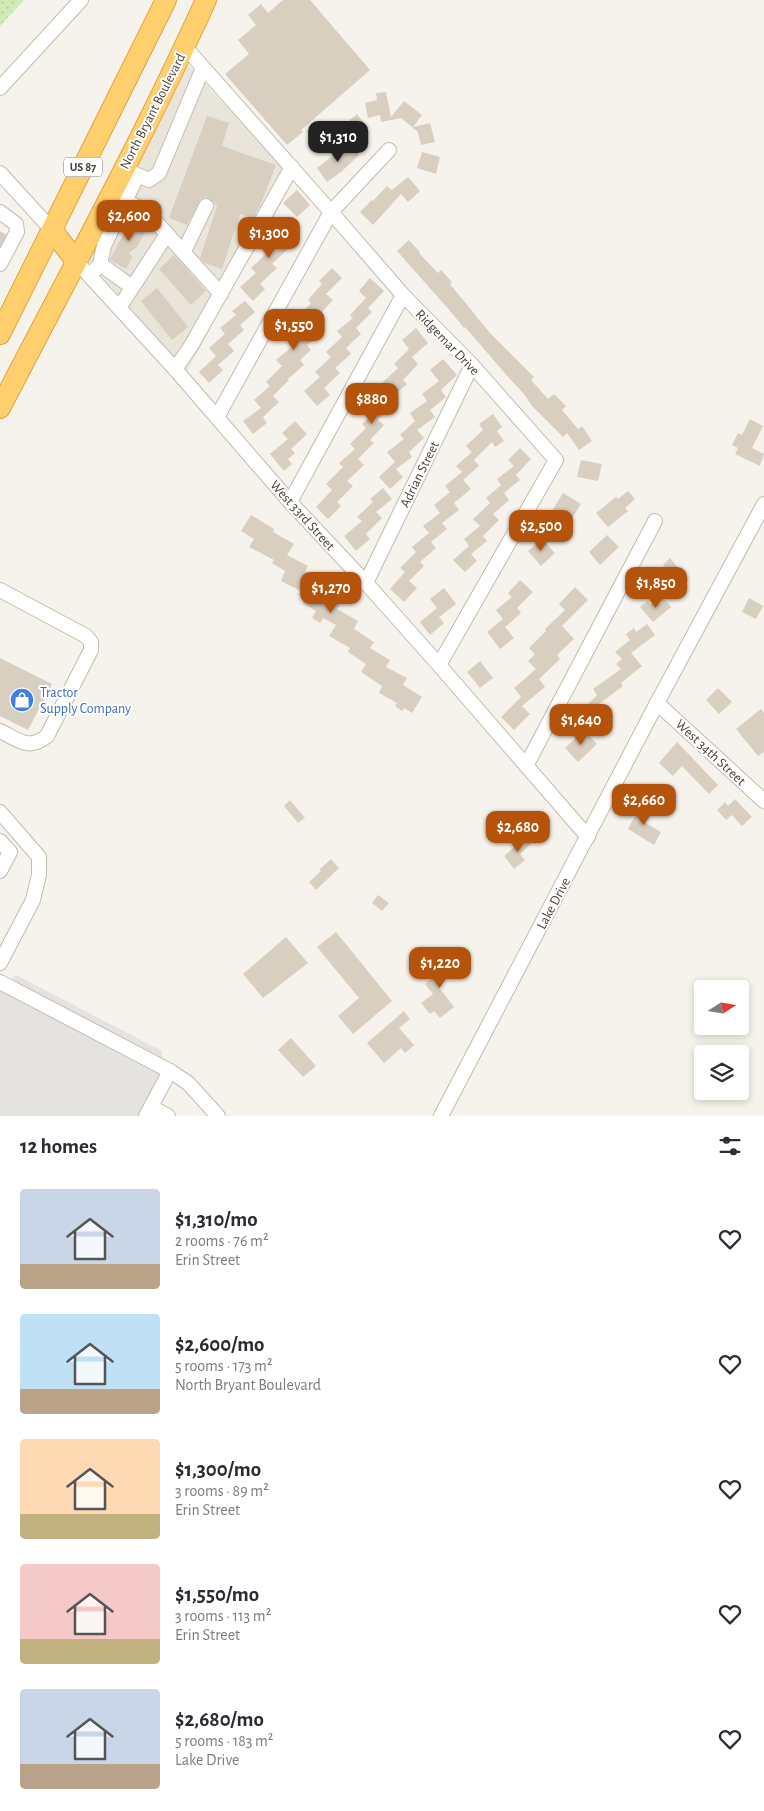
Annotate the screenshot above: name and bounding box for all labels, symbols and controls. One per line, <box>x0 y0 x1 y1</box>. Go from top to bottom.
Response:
street label: North Bryant Boulevard <box>118 51 188 172</box>
pin: $1,310 <box>297 120 379 163</box>
text: $1,310 <box>319 129 357 145</box>
road number: US 87 <box>64 158 102 176</box>
pin: $2,600 <box>88 200 170 242</box>
text: $2,600 <box>108 208 150 224</box>
pin: $1,300 <box>228 216 310 259</box>
text: $1,300 <box>249 225 289 241</box>
street label: Ridgemar Drive <box>413 307 482 378</box>
pin: $1,550 <box>253 308 335 351</box>
text: $1,550 <box>275 317 313 333</box>
pin: $880 <box>342 382 402 425</box>
text: $880 <box>356 391 388 407</box>
street label: Adrian Street <box>398 439 442 510</box>
street label: West 33rd Street <box>267 478 338 554</box>
pin: $2,500 <box>500 510 582 552</box>
text: $2,500 <box>520 518 562 534</box>
pin: $1,850 <box>615 566 697 609</box>
pin: $1,270 <box>290 572 372 614</box>
text: $1,850 <box>636 575 676 591</box>
text: $1,270 <box>311 580 351 596</box>
place label: Tractor Supply Company <box>40 686 131 716</box>
shop icon: Tractor Supply Company <box>9 687 35 713</box>
pin: $1,640 <box>540 704 622 746</box>
text: $1,640 <box>561 712 601 728</box>
street label: West 34th Street <box>673 717 748 789</box>
pin: $2,660 <box>603 784 685 826</box>
text: $2,660 <box>623 792 665 808</box>
pin: $2,680 <box>477 810 559 853</box>
text: $2,680 <box>497 819 539 835</box>
street label: Lake Drive <box>534 875 573 932</box>
pin: $1,220 <box>399 946 481 989</box>
text: $1,220 <box>420 955 460 971</box>
north arrow <box>694 980 749 1035</box>
map controls <box>694 980 749 1100</box>
button: layers <box>694 1045 749 1100</box>
icon: filters <box>716 1132 744 1160</box>
text: 12 homes <box>20 1136 97 1157</box>
icon: home <box>60 1209 120 1269</box>
text: $1,310/mo <box>175 1209 258 1230</box>
icon: heart <box>716 1225 744 1253</box>
text: 2 rooms · 76 m² <box>175 1233 269 1249</box>
text: Erin Street <box>175 1252 240 1268</box>
icon: home <box>60 1334 120 1394</box>
text: $2,600/mo <box>175 1334 264 1355</box>
icon: heart <box>716 1350 744 1378</box>
text: 5 rooms · 173 m² <box>175 1358 273 1374</box>
text: North Bryant Boulevard <box>175 1377 321 1393</box>
icon: home <box>60 1459 120 1519</box>
text: $1,300/mo <box>175 1459 261 1480</box>
icon: heart <box>716 1475 744 1503</box>
text: 3 rooms · 89 m² <box>175 1483 269 1499</box>
text: Erin Street <box>175 1502 240 1518</box>
icon: home <box>60 1584 120 1644</box>
text: $1,550/mo <box>175 1584 259 1605</box>
icon: heart <box>716 1600 744 1628</box>
text: 3 rooms · 113 m² <box>175 1608 271 1624</box>
text: Erin Street <box>175 1627 240 1643</box>
icon: home <box>60 1709 120 1769</box>
text: $2,680/mo <box>175 1709 264 1730</box>
icon: heart <box>716 1725 744 1753</box>
text: 5 rooms · 183 m² <box>175 1733 273 1749</box>
text: Lake Drive <box>175 1752 239 1768</box>

